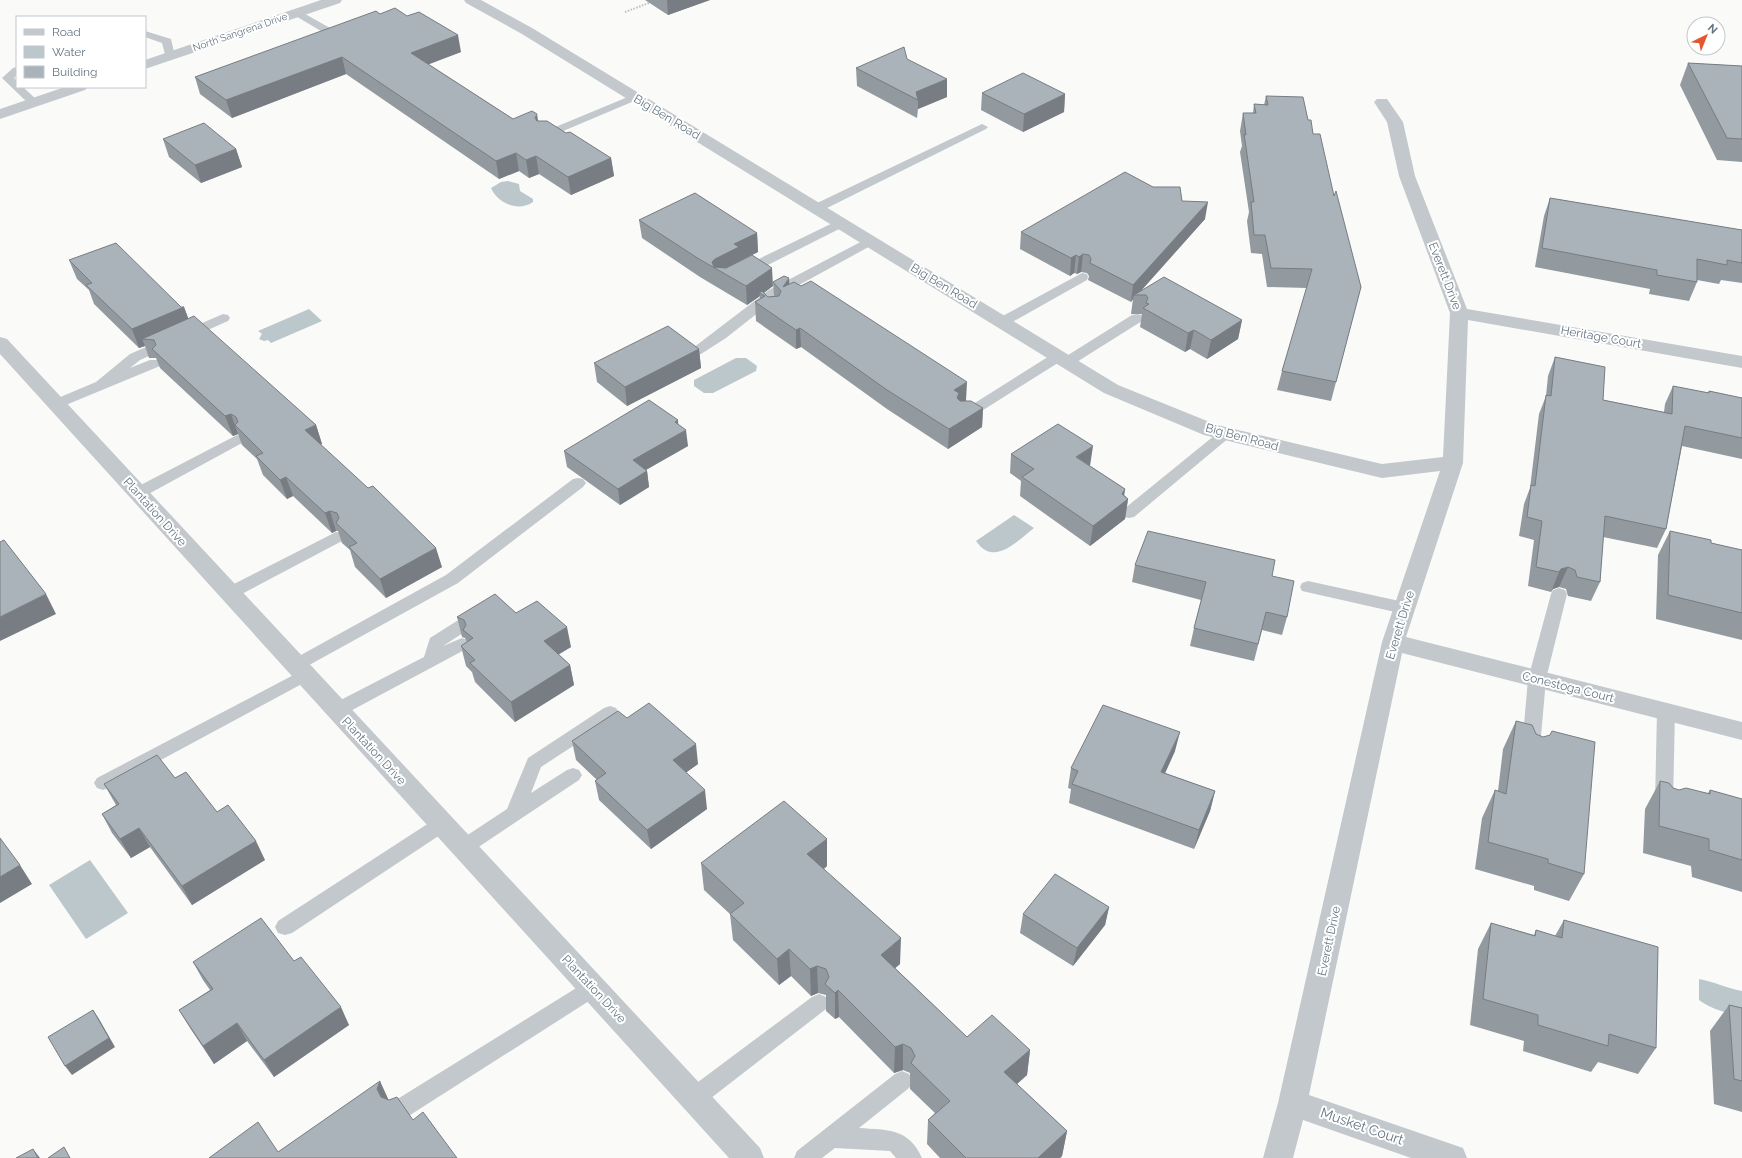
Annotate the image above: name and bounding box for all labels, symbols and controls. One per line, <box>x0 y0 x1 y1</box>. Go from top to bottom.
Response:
street label: North Sangrena Drive <box>191 11 289 53</box>
legend <box>16 16 146 88</box>
north arrow <box>1686 16 1726 56</box>
text: N <box>1705 21 1720 37</box>
text: Road <box>52 25 81 39</box>
text: Water <box>52 45 86 59</box>
text: Building <box>52 65 98 79</box>
street label: Big Ben Road <box>631 92 703 142</box>
street label: Everett Drive <box>1426 240 1464 312</box>
street label: Big Ben Road <box>908 261 980 311</box>
street label: Heritage Court <box>1560 323 1642 351</box>
street label: Big Ben Road <box>1204 421 1280 453</box>
street label: Plantation Drive <box>121 475 189 549</box>
street label: Everett Drive <box>1383 589 1417 661</box>
street label: Conestoga Court <box>1521 669 1615 705</box>
street label: Plantation Drive <box>339 714 409 788</box>
street label: Everett Drive <box>1315 905 1343 977</box>
street label: Plantation Drive <box>559 952 629 1026</box>
street label: Musket Court <box>1318 1104 1406 1148</box>

